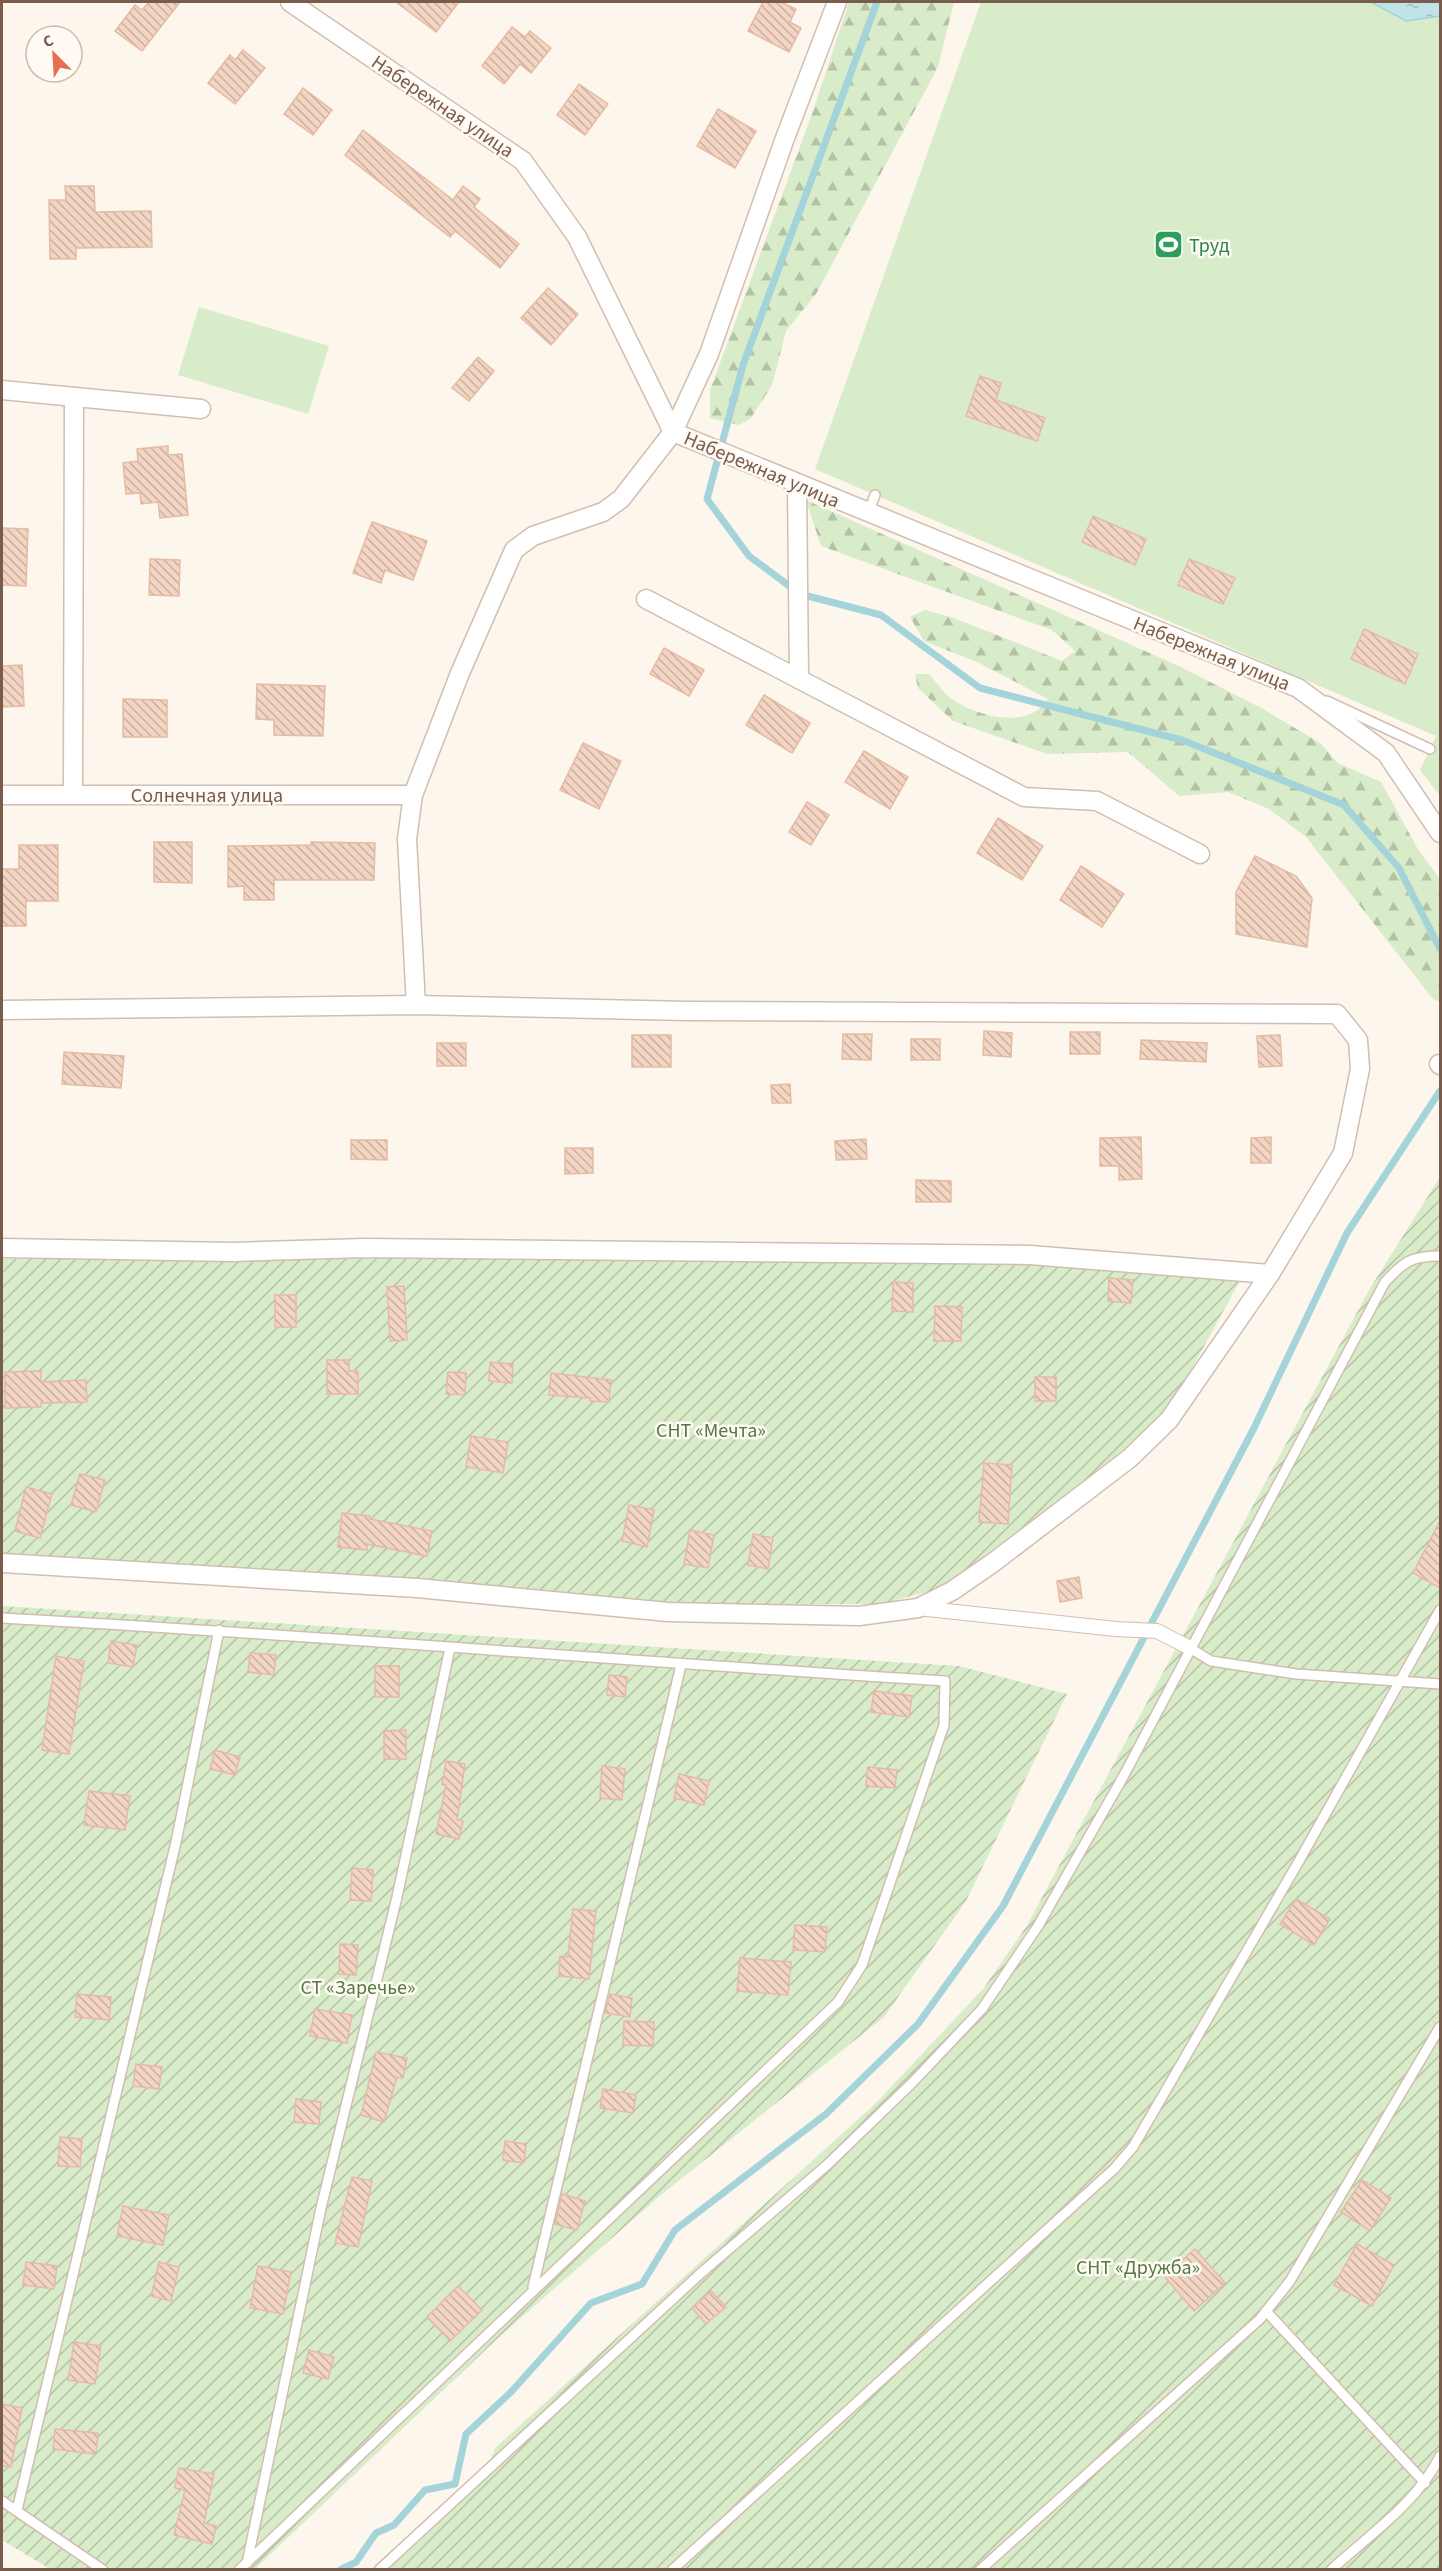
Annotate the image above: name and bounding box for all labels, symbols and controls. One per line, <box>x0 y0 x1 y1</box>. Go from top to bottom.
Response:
north arrow <box>24 24 84 84</box>
text: С <box>40 29 57 53</box>
street label: Набережная улица <box>366 49 519 165</box>
sports icon: Труд <box>1152 229 1184 261</box>
place label: Труд <box>1189 232 1230 260</box>
street label: Набережная улица <box>679 424 844 515</box>
street label: Набережная улица <box>1129 610 1294 698</box>
street label: Солнечная улица <box>131 782 283 810</box>
park label: СНТ «Мечта» <box>656 1417 766 1445</box>
park label: СТ «Заречье» <box>300 1974 416 2002</box>
park label: СНТ «Дружба» <box>1076 2254 1200 2282</box>

